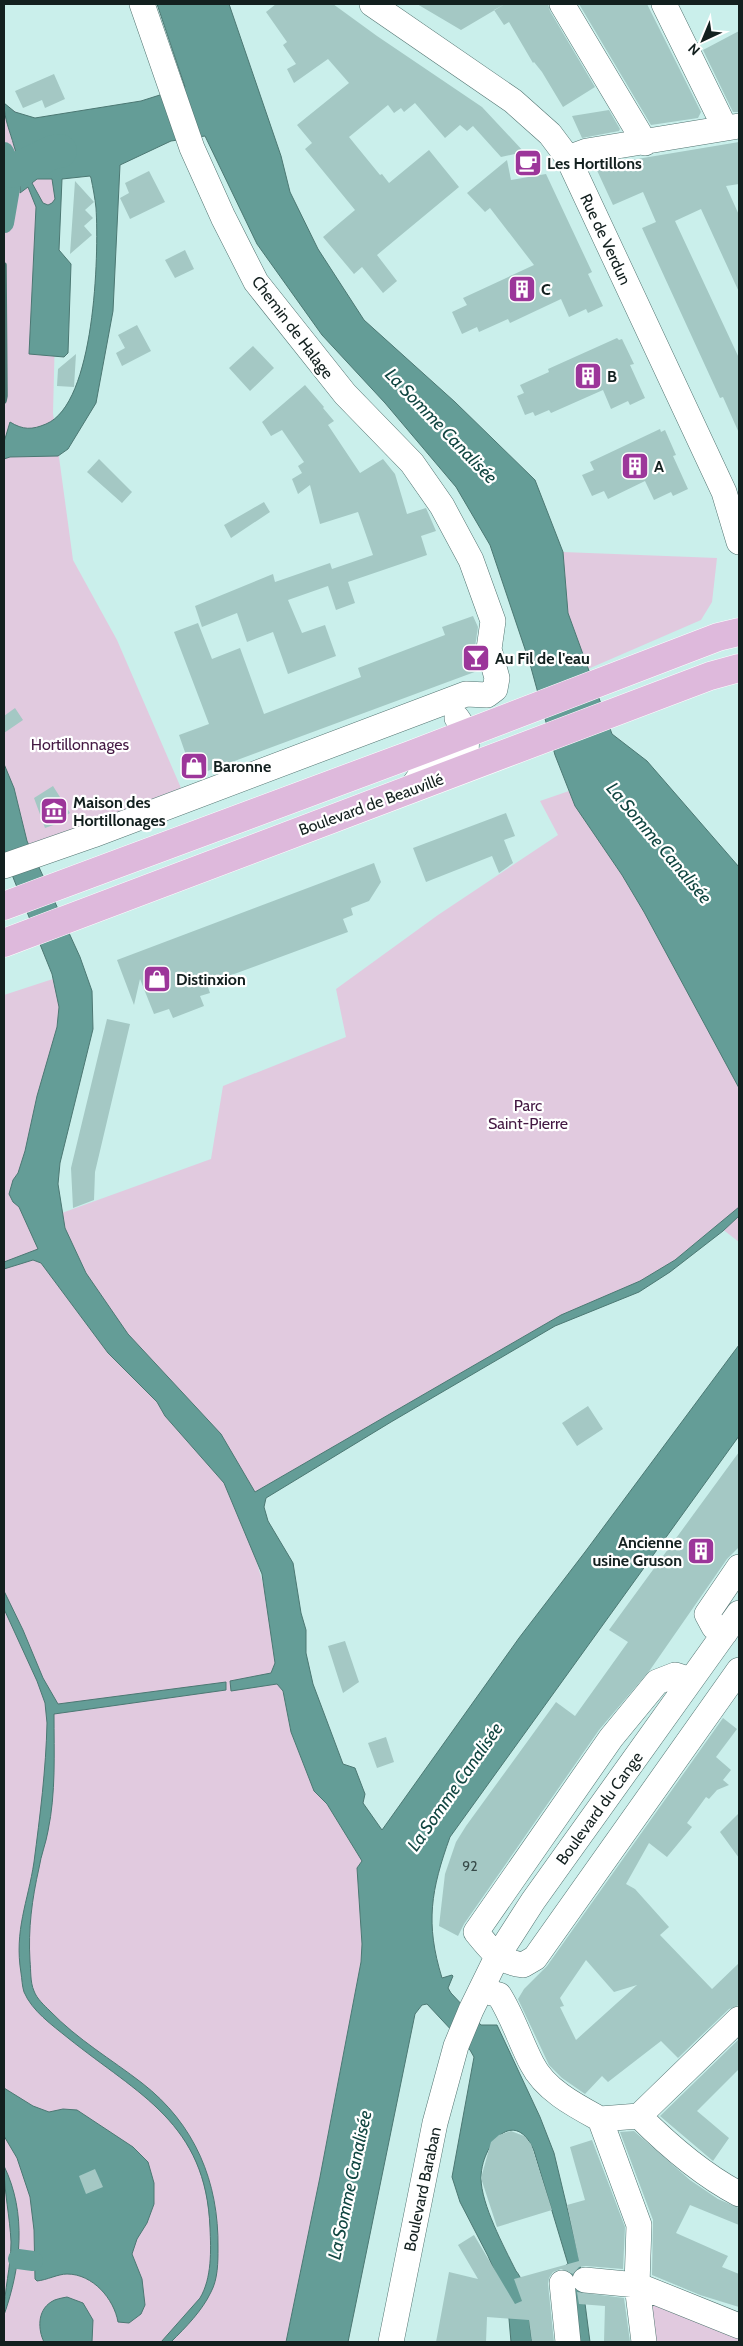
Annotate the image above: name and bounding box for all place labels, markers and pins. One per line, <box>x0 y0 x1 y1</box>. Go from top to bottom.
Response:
cafe icon: Les Hortillons <box>513 148 543 178</box>
place label: Les Hortillons <box>547 154 642 173</box>
building icon: C <box>507 274 537 304</box>
place label: C <box>541 280 551 299</box>
building icon: B <box>573 361 603 391</box>
place label: B <box>607 367 617 386</box>
building icon: A <box>620 451 650 481</box>
place label: A <box>654 457 664 476</box>
bar icon: Au Fil de l'eau <box>461 643 491 673</box>
place label: Au Fil de l'eau <box>495 649 590 668</box>
shop icon: Baronne <box>179 751 209 781</box>
place label: Baronne <box>213 757 271 776</box>
place label: Maison des Hortillonages <box>73 793 166 830</box>
museum icon: Maison des Hortillonages <box>39 796 69 826</box>
shop icon: Distinxion <box>142 964 172 994</box>
place label: Distinxion <box>176 970 246 989</box>
place label: Ancienne usine Gruson <box>593 1533 682 1570</box>
building icon: Ancienne usine Gruson <box>686 1536 716 1566</box>

